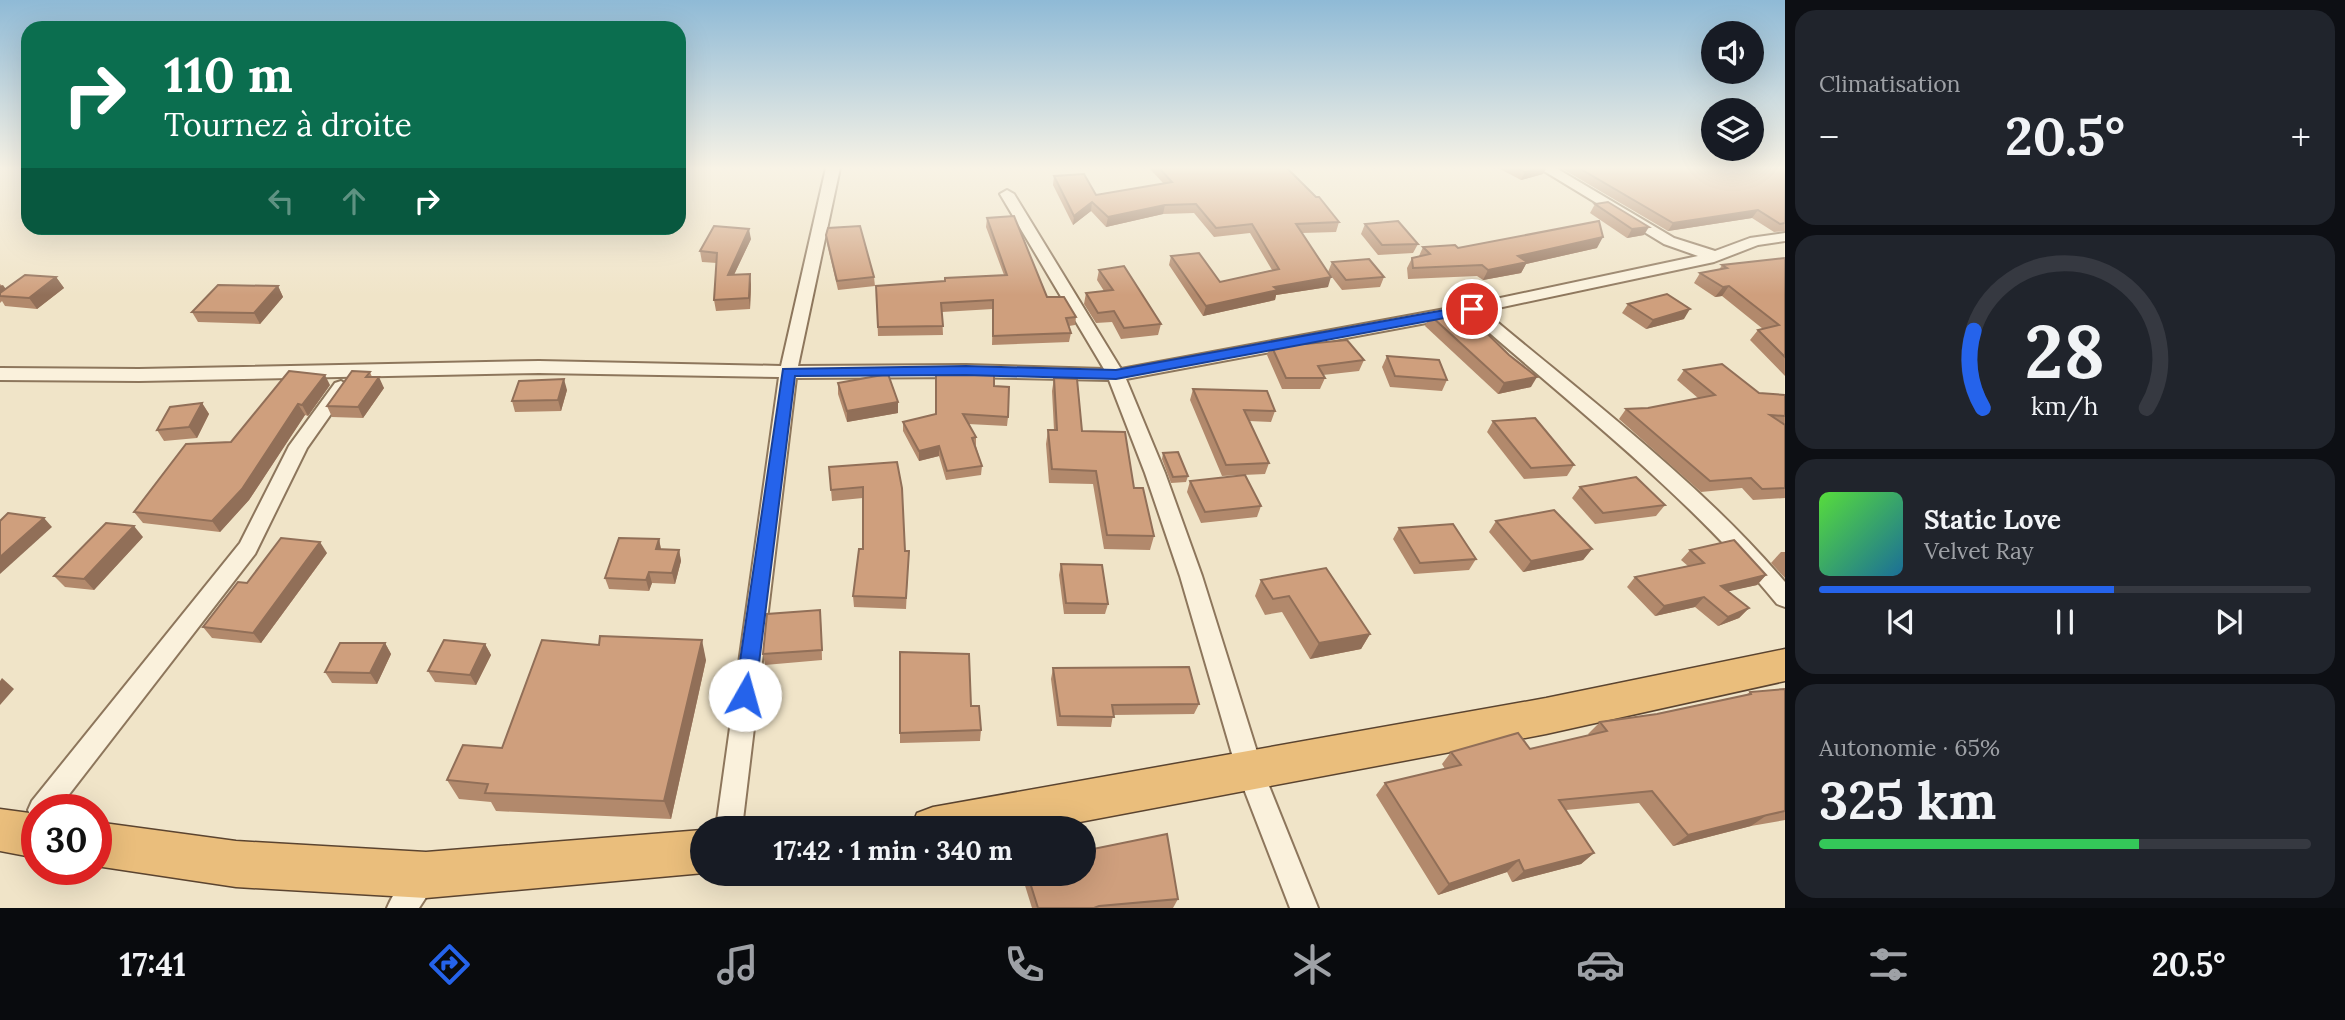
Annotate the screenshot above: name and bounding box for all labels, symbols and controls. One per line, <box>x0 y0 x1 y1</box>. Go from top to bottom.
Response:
map controls <box>1701 21 1764 161</box>
button: sound <box>1701 21 1764 84</box>
text: 110 m <box>164 43 293 105</box>
icon: right <box>49 49 140 140</box>
text: Climatisation <box>1819 69 1961 98</box>
button: layers <box>1701 98 1764 161</box>
text: 20.5° <box>2005 103 2125 169</box>
text: Tournez à droite <box>164 104 412 145</box>
text: − <box>1819 113 1839 161</box>
text: + <box>2291 113 2311 161</box>
icon: left <box>262 182 300 220</box>
icon: ahead <box>335 182 373 220</box>
icon: right <box>408 182 446 220</box>
pin <box>1442 279 1502 339</box>
icon: arrive <box>1453 290 1491 328</box>
text: 28 <box>2025 305 2105 398</box>
text: km/h <box>2031 390 2099 422</box>
text: Static Love <box>1924 503 2061 536</box>
text: Velvet Ray <box>1924 536 2034 565</box>
icon: previous <box>1882 603 1920 641</box>
icon: pause <box>2046 603 2084 641</box>
icon: next <box>2210 603 2248 641</box>
position arrow <box>708 658 782 732</box>
text: Autonomie · 65% <box>1819 733 2000 762</box>
text: 325 km <box>1819 767 1996 833</box>
speed limit sign: 30 <box>21 794 112 885</box>
text: 17:42 · 1 min · 340 m <box>774 834 1012 867</box>
icon: directions <box>425 940 474 989</box>
icon: music <box>713 940 762 989</box>
icon: phone <box>1000 940 1049 989</box>
icon: climate <box>1288 940 1337 989</box>
icon: car <box>1576 940 1625 989</box>
icon: filters <box>1864 940 1913 989</box>
text: 17:41 <box>119 944 186 985</box>
text: 20.5° <box>2152 944 2226 985</box>

